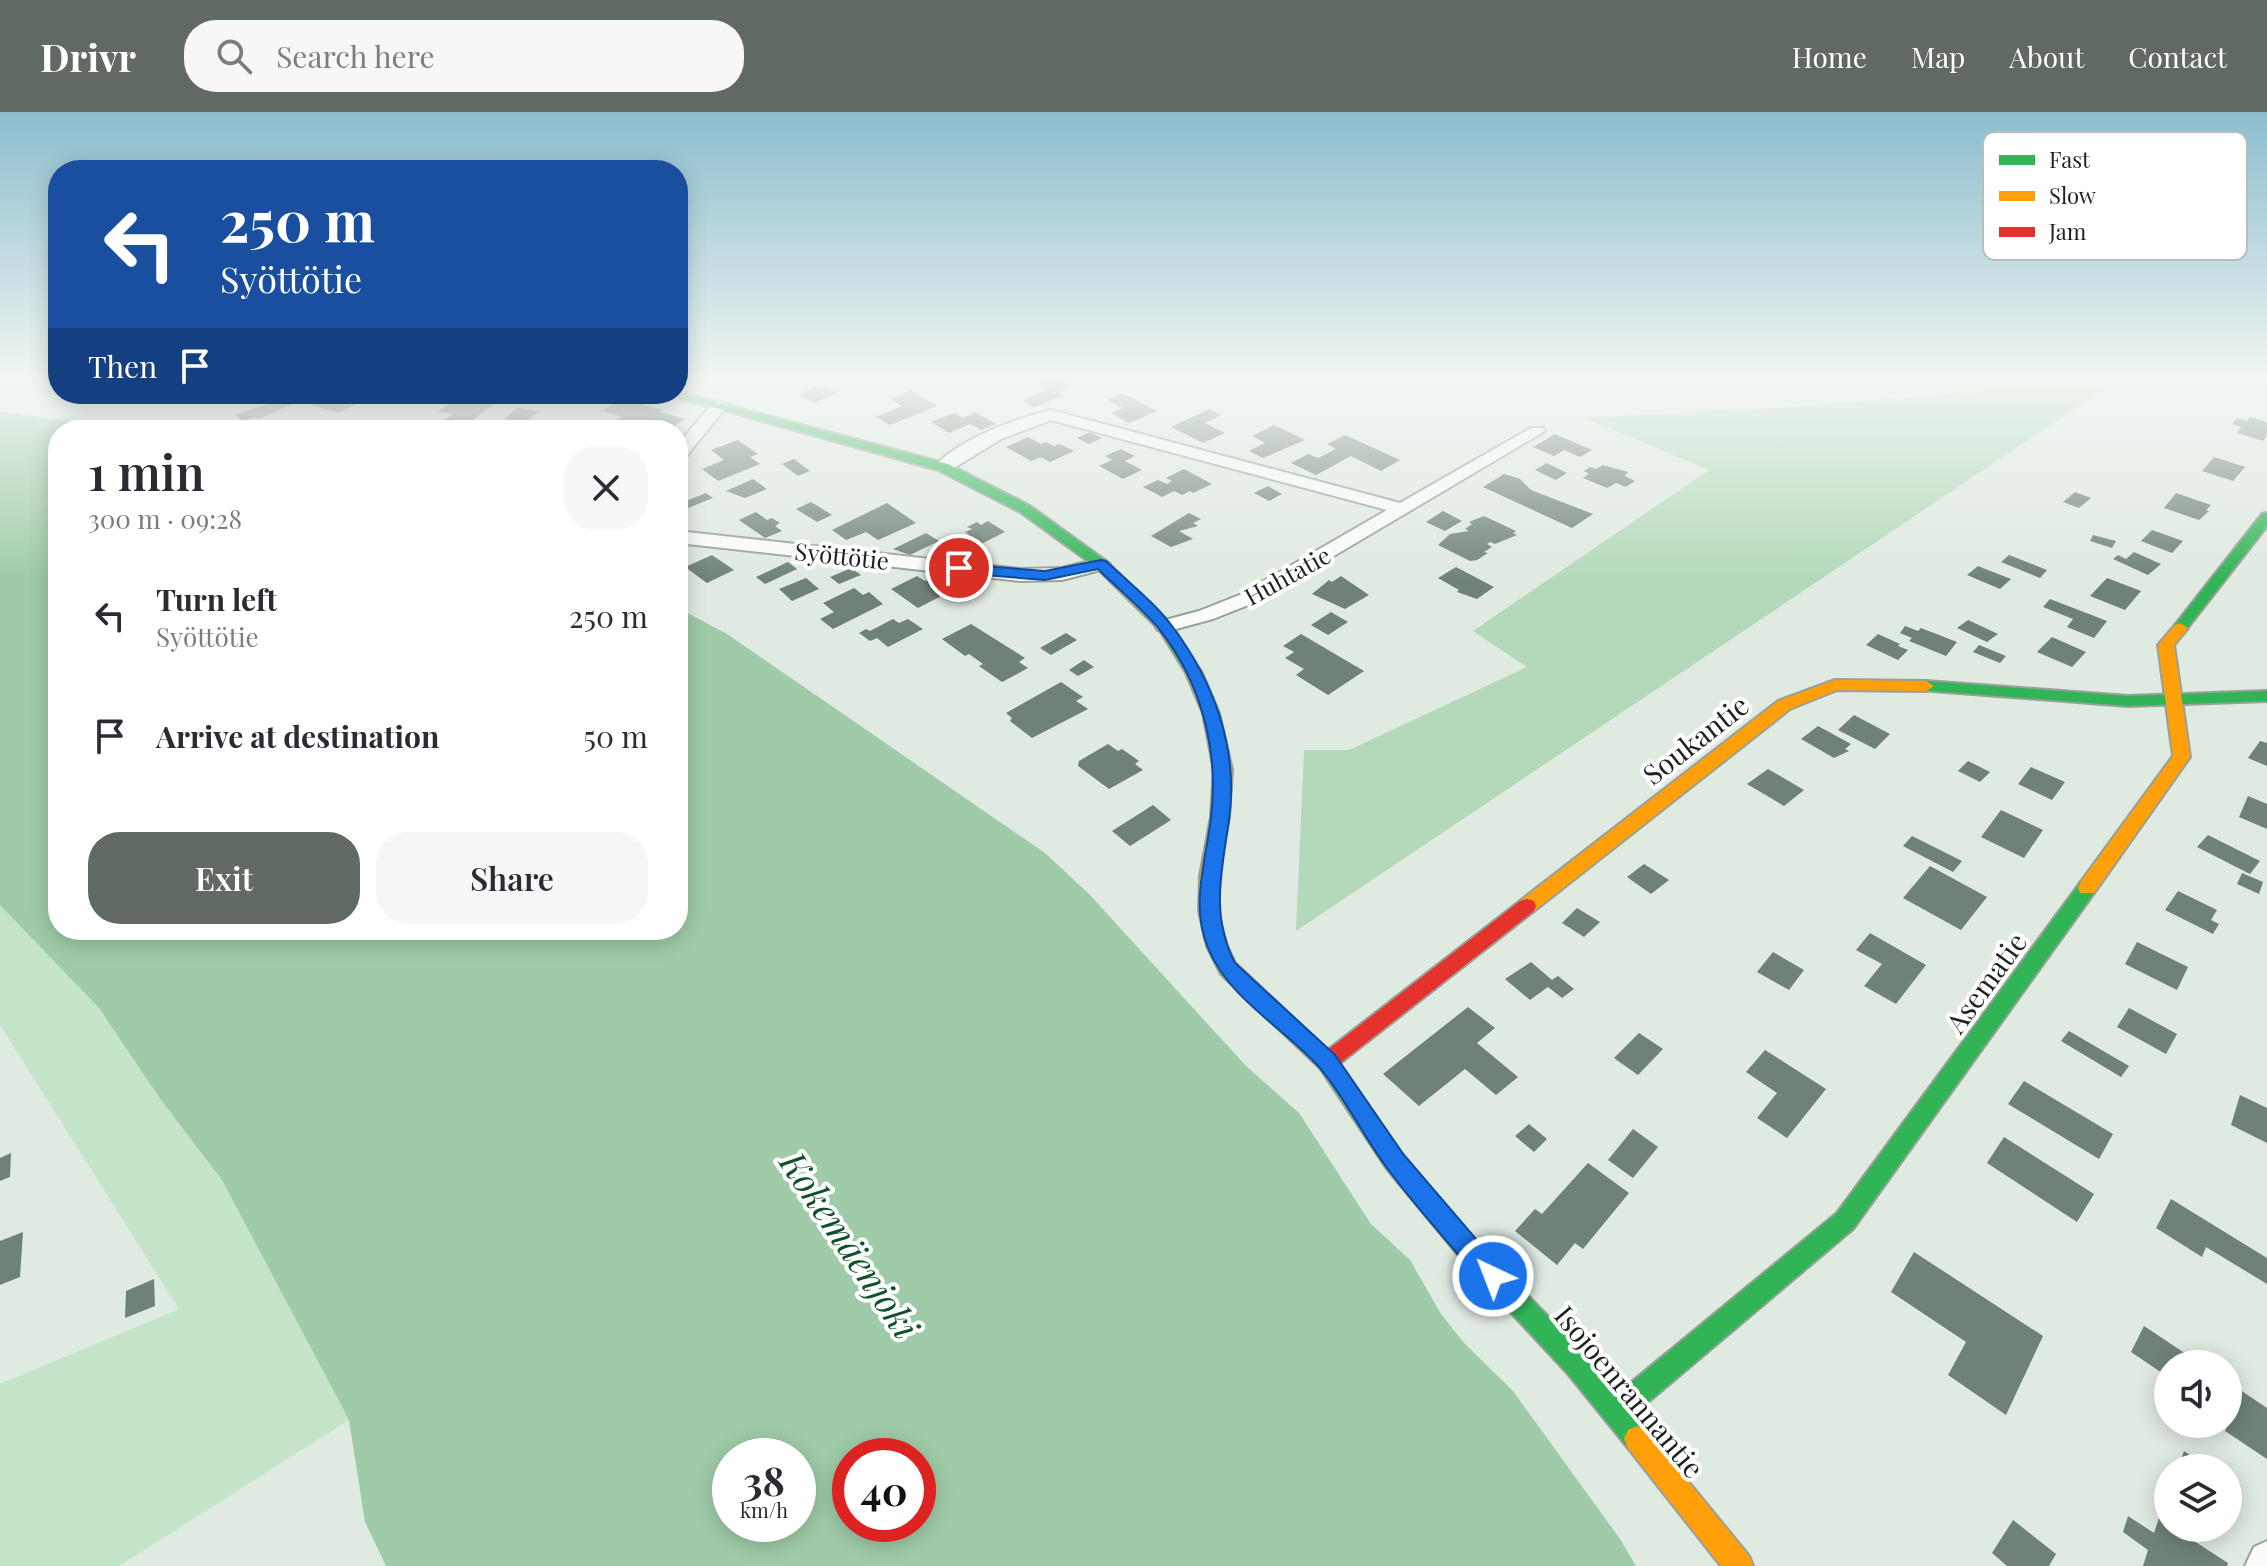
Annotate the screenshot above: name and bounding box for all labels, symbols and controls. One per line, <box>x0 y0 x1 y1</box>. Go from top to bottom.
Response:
search box <box>184 20 744 92</box>
text: Drivr <box>40 31 136 82</box>
icon: search <box>212 34 256 78</box>
text: Search here <box>276 36 435 76</box>
text: Home <box>1792 38 1867 75</box>
text: Map <box>1911 38 1965 75</box>
text: About <box>2009 38 2084 75</box>
text: Contact <box>2128 38 2227 75</box>
legend <box>1983 132 2247 260</box>
text: Fast <box>2049 144 2091 174</box>
text: Slow <box>2049 180 2096 210</box>
text: 250 m <box>220 182 375 257</box>
icon: left <box>88 192 192 296</box>
text: Jam <box>2048 216 2087 246</box>
text: Syöttötie <box>220 254 362 302</box>
icon: arrive <box>173 344 217 388</box>
text: Then <box>88 346 157 386</box>
text: 1 min <box>88 439 205 503</box>
button: close <box>564 446 648 530</box>
text: 300 m · 09:28 <box>88 501 242 536</box>
street label: Syöttötie <box>793 534 891 576</box>
pin <box>925 534 993 602</box>
street label: Huhtatie <box>1238 538 1336 612</box>
icon: arrive <box>937 546 981 590</box>
text: Turn left <box>156 579 277 619</box>
icon: left <box>88 594 132 638</box>
text: 250 m <box>569 596 648 636</box>
text: Syöttötie <box>156 619 259 654</box>
street label: Soukantie <box>1634 686 1756 792</box>
icon: arrive <box>88 714 132 758</box>
text: Arrive at destination <box>156 716 439 756</box>
text: 50 m <box>583 716 648 756</box>
button: Exit <box>88 832 360 924</box>
button: Share <box>376 832 648 924</box>
street label: Asematie <box>1936 924 2034 1040</box>
water label: Kokemäenjoki <box>770 1139 932 1348</box>
position arrow <box>1451 1234 1535 1318</box>
street label: Isojoenrannantie <box>1547 1297 1713 1485</box>
map controls <box>2154 1350 2242 1542</box>
button: sound <box>2154 1350 2242 1438</box>
speed limit sign: 40 <box>832 1438 936 1542</box>
text: 38 <box>743 1453 785 1506</box>
button: layers <box>2154 1454 2242 1542</box>
text: km/h <box>740 1496 788 1523</box>

